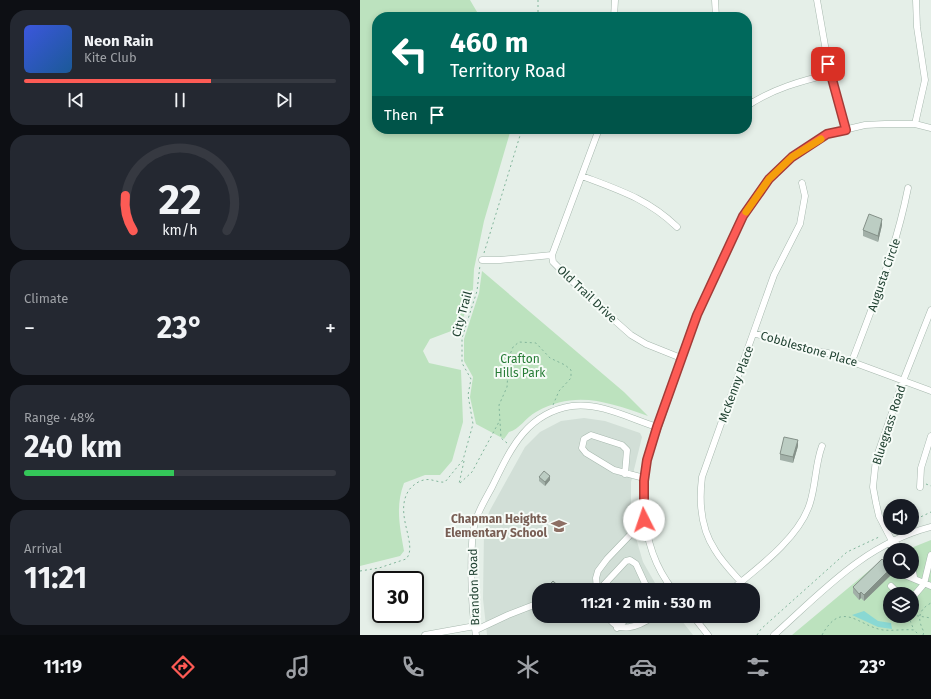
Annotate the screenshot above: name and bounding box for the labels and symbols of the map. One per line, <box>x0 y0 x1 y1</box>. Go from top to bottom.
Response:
pin <box>811 47 845 81</box>
street label: Augusta Circle <box>865 236 903 314</box>
street label: Old Trail Drive <box>554 263 620 325</box>
street label: City Trail <box>449 289 475 338</box>
street label: Cobblestone Place <box>759 328 859 370</box>
street label: McKenny Place <box>716 344 756 424</box>
park label: Crafton Hills Park <box>495 352 546 380</box>
street label: Bluegrass Road <box>869 383 909 467</box>
position arrow <box>623 499 665 541</box>
place label: Chapman Heights Elementary School <box>445 512 547 540</box>
school or university icon: Chapman Heights Elementary School <box>550 517 568 535</box>
street label: Brandon Road <box>466 548 482 626</box>
speed limit sign: 30 <box>372 571 424 623</box>

